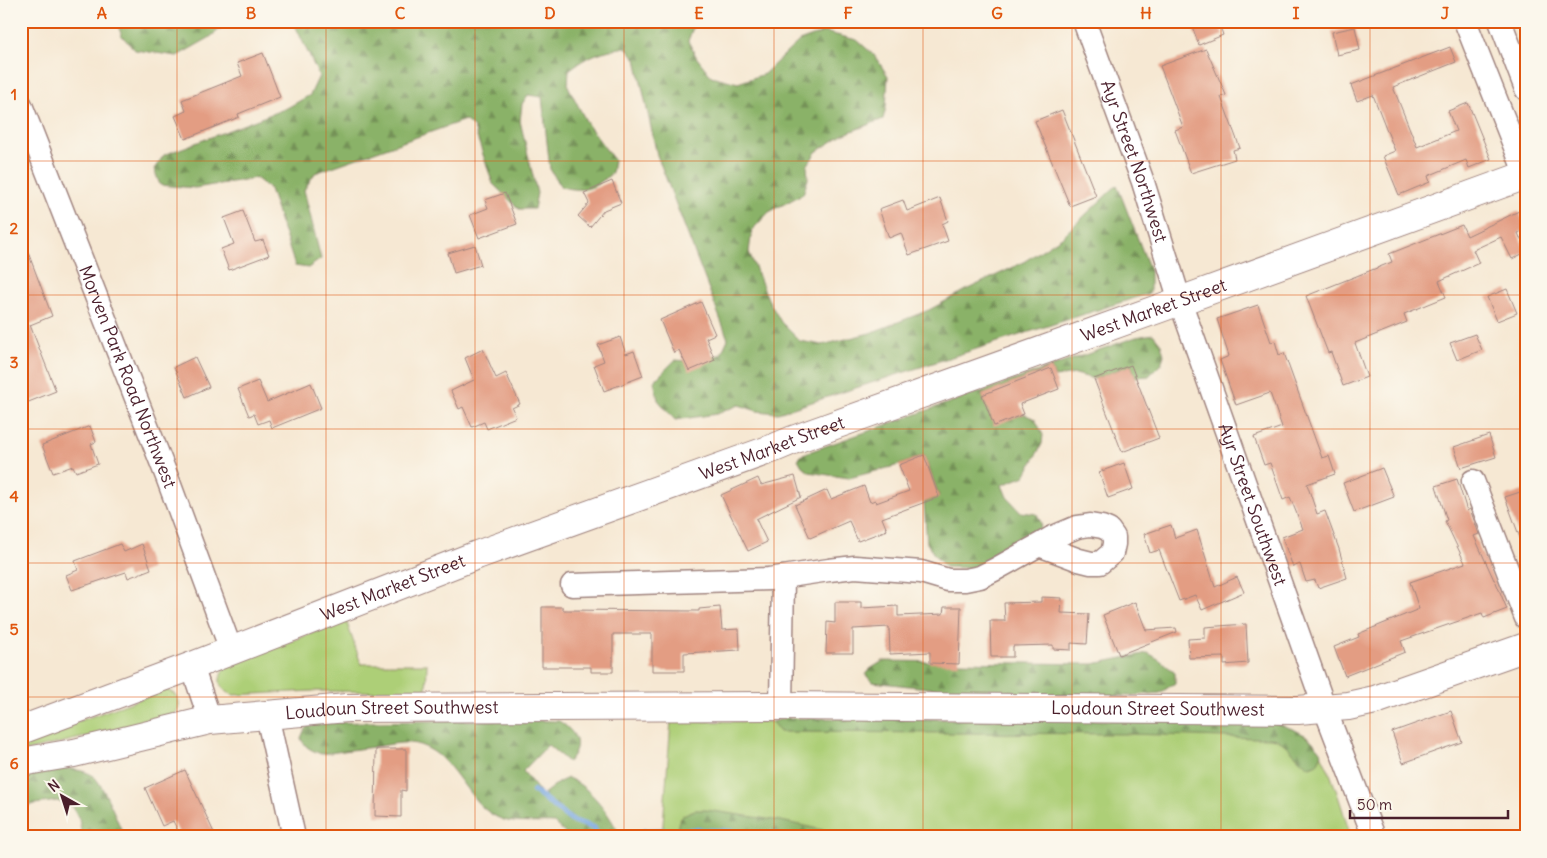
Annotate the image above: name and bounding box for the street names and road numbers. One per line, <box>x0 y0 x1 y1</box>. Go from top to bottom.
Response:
street label: Ayr Street Northwest <box>1096 77 1173 245</box>
street label: Morven Park Road Northwest <box>74 262 182 491</box>
street label: West Market Street <box>1078 273 1230 347</box>
street label: West Market Street <box>696 410 847 485</box>
street label: Ayr Street Southwest <box>1213 420 1292 589</box>
street label: West Market Street <box>317 549 468 626</box>
street label: Loudoun Street Southwest <box>284 695 499 724</box>
street label: Loudoun Street Southwest <box>1051 696 1265 721</box>

